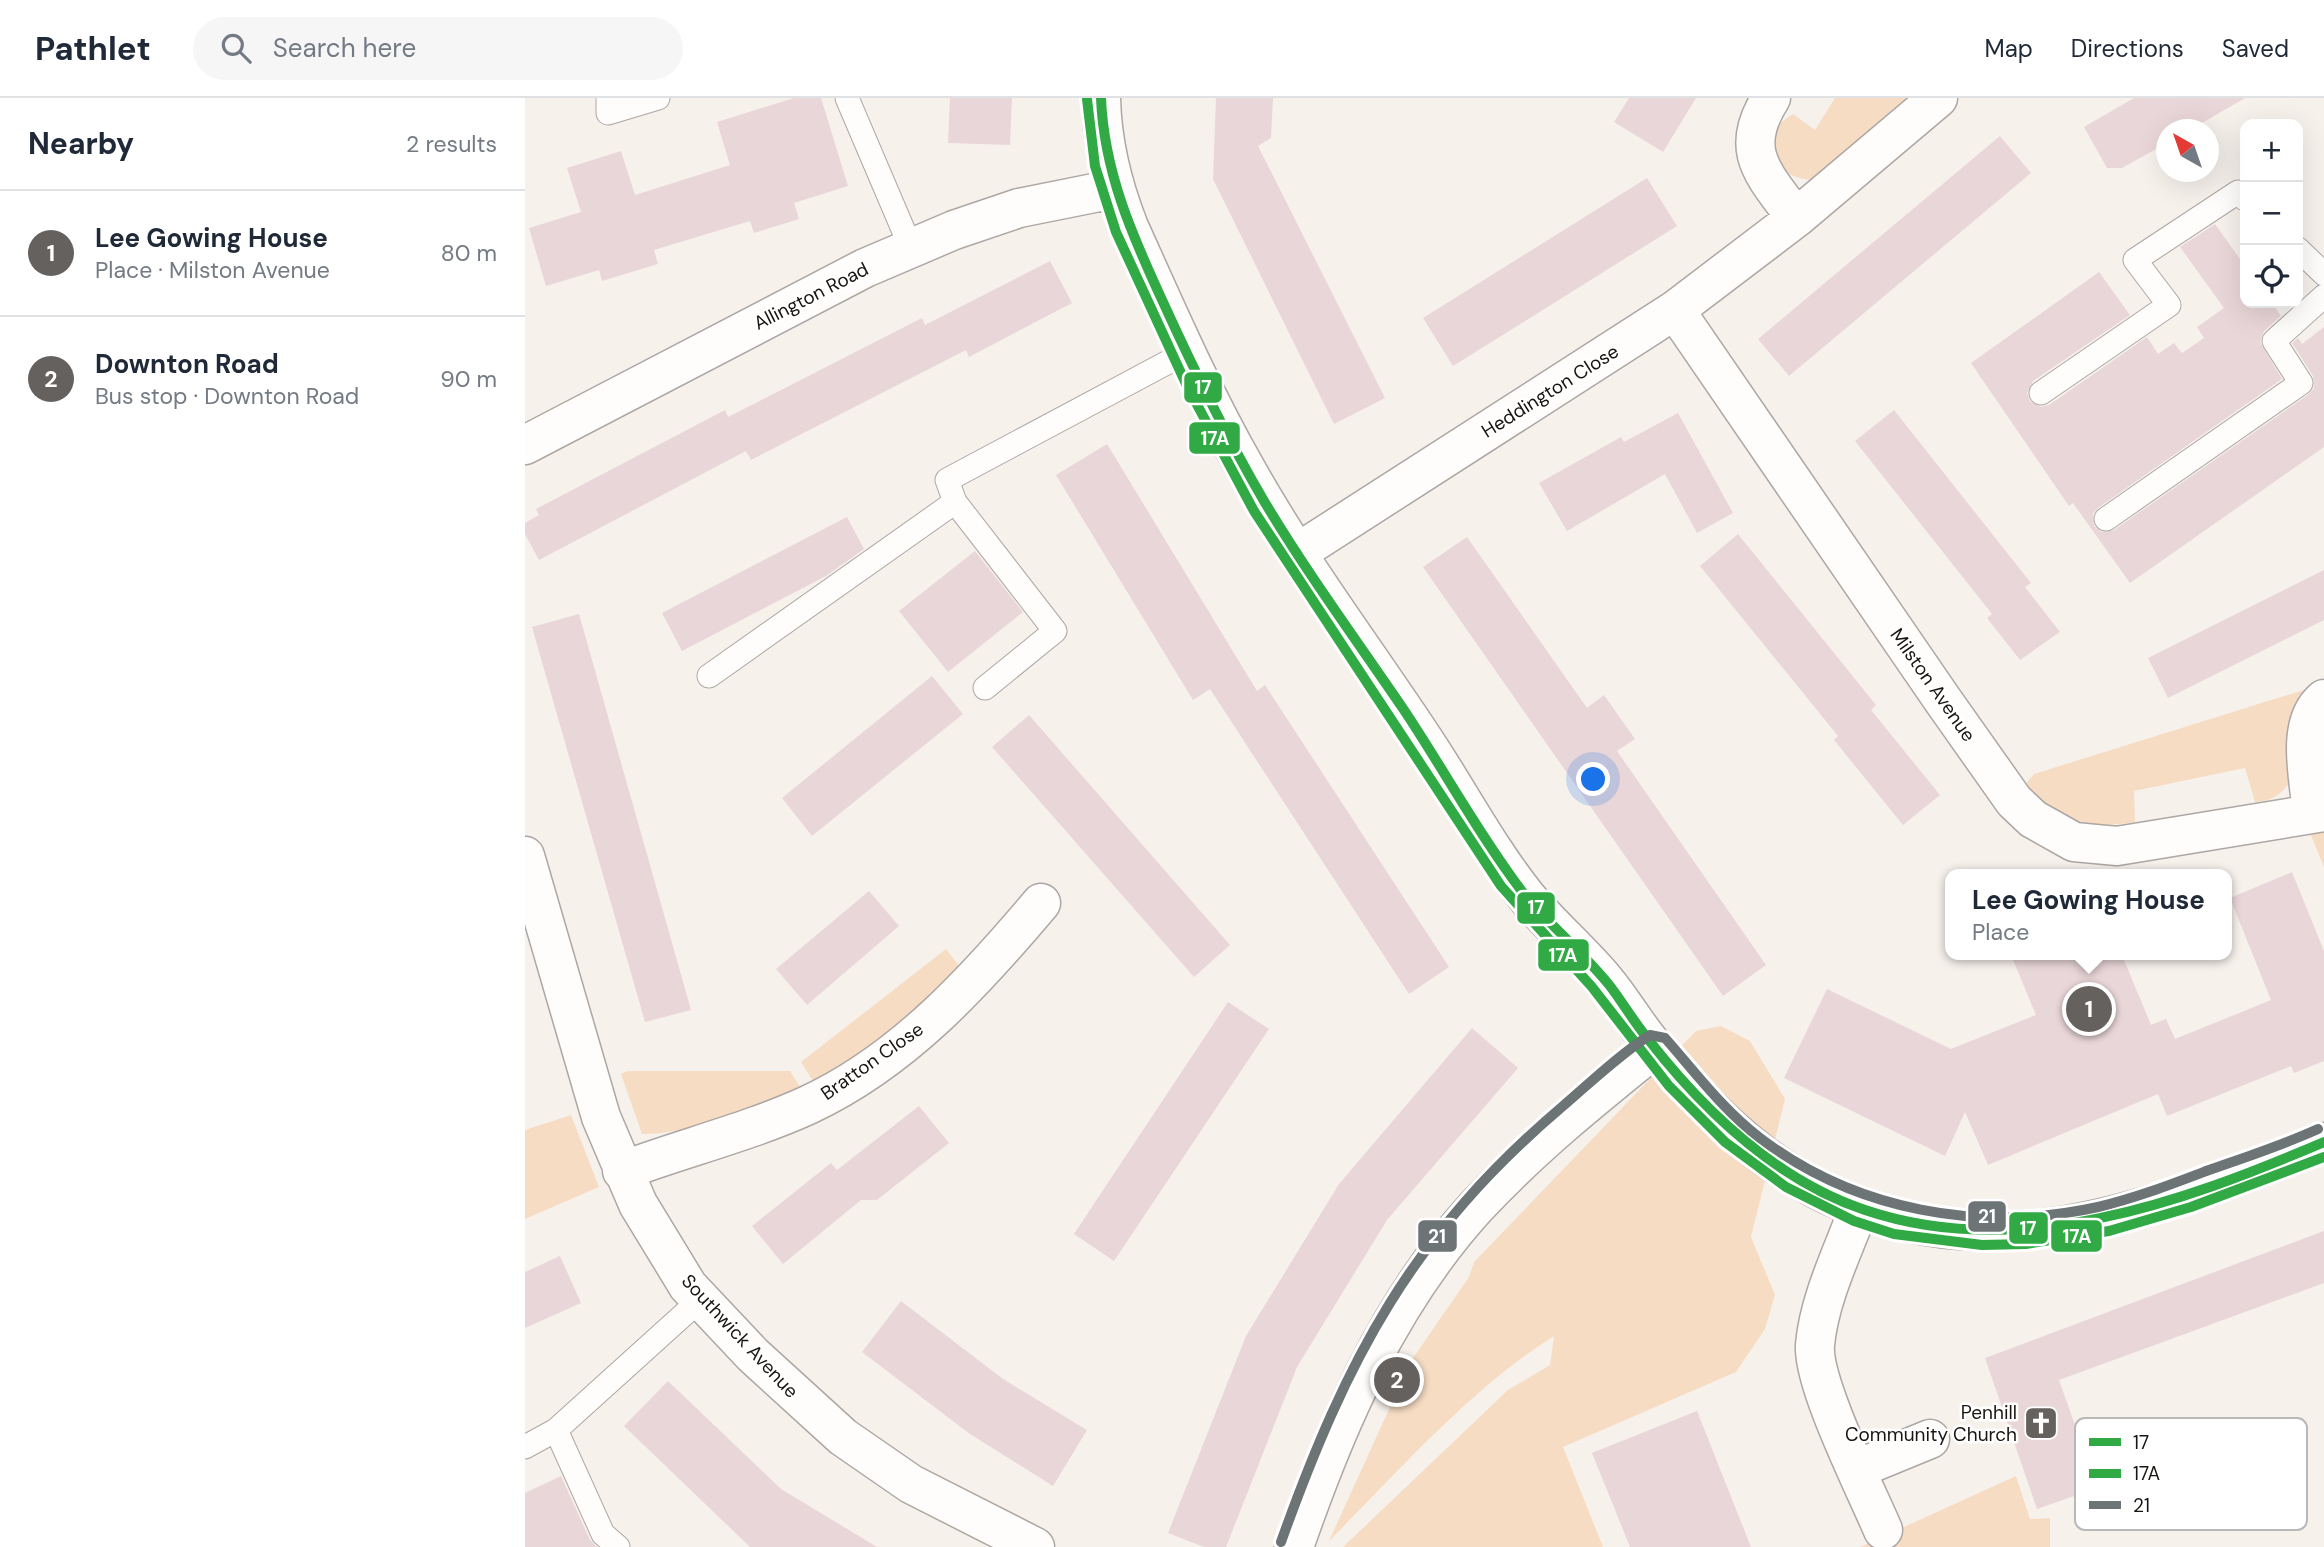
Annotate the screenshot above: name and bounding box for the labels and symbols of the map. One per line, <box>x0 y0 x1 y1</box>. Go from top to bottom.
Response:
north arrow <box>2156 119 2219 182</box>
street label: Allington Road <box>749 256 873 336</box>
street label: Heddington Close <box>1477 339 1623 443</box>
line badge: 17 <box>1183 371 1223 404</box>
text: 17 <box>1194 375 1212 400</box>
line badge: 17A <box>1188 421 1241 455</box>
text: 17A <box>1200 426 1230 451</box>
street label: Milston Avenue <box>1885 623 1981 747</box>
your location <box>1576 762 1610 796</box>
line badge: 17 <box>1516 891 1556 925</box>
text: 17 <box>1527 895 1545 920</box>
line badge: 17A <box>1537 938 1590 972</box>
text: 17A <box>1548 943 1578 968</box>
pin: 1 <box>2066 983 2112 1035</box>
street label: Bratton Close <box>816 1016 928 1106</box>
line badge: 21 <box>1967 1200 2007 1233</box>
text: 21 <box>1978 1204 1996 1229</box>
line badge: 17 <box>2008 1211 2049 1245</box>
text: 17 <box>2019 1216 2037 1241</box>
line badge: 21 <box>1417 1219 1458 1253</box>
line badge: 17A <box>2050 1219 2103 1253</box>
text: 21 <box>1428 1224 1446 1249</box>
text: 17A <box>2062 1224 2092 1249</box>
street label: Southwick Avenue <box>676 1269 804 1403</box>
pin: 2 <box>1374 1354 1420 1406</box>
place label: Penhill Community Church <box>1845 1400 2017 1447</box>
church icon: Penhill Community Church <box>2022 1404 2060 1442</box>
legend <box>2075 1418 2307 1530</box>
text: 17 <box>2133 1430 2149 1455</box>
text: 17A <box>2133 1461 2160 1486</box>
text: 21 <box>2133 1493 2150 1518</box>

